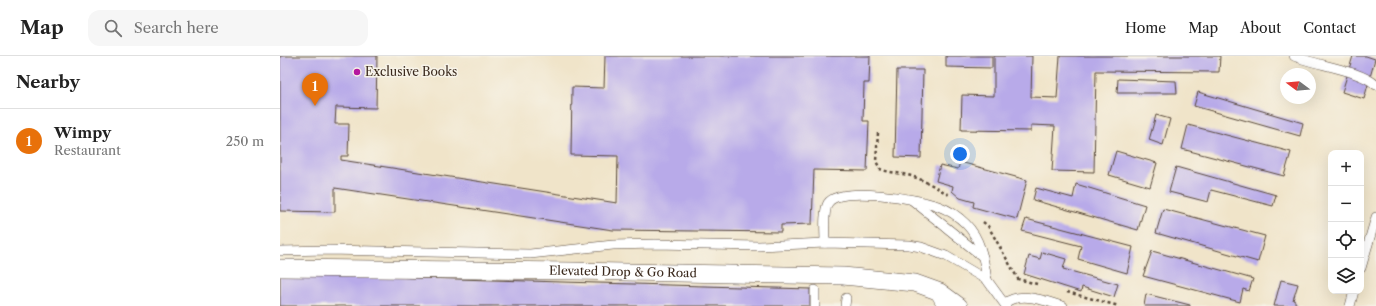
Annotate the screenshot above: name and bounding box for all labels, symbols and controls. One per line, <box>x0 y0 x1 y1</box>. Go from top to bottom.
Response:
search box <box>88 10 368 46</box>
text: Map <box>20 16 64 39</box>
icon: search <box>102 17 124 39</box>
text: Search here <box>134 18 219 37</box>
text: Home <box>1125 19 1166 37</box>
text: Map <box>1188 19 1218 37</box>
text: About <box>1240 19 1281 37</box>
text: Contact <box>1303 19 1356 37</box>
place label: Exclusive Books <box>365 64 457 79</box>
marker: Exclusive Books <box>352 67 362 77</box>
north arrow <box>1280 68 1316 104</box>
text: Nearby <box>16 72 80 92</box>
pin: 1 <box>302 73 328 106</box>
text: Wimpy <box>54 123 111 142</box>
text: 1 <box>26 133 32 149</box>
text: 250 m <box>226 133 264 149</box>
text: Restaurant <box>54 142 121 158</box>
your location <box>950 144 970 164</box>
map controls <box>1328 150 1364 294</box>
button: + <box>1328 150 1364 186</box>
button: − <box>1328 186 1364 222</box>
button: locate <box>1328 222 1364 258</box>
button: layers <box>1328 258 1364 294</box>
street label: Elevated Drop & Go Road <box>549 263 698 280</box>

